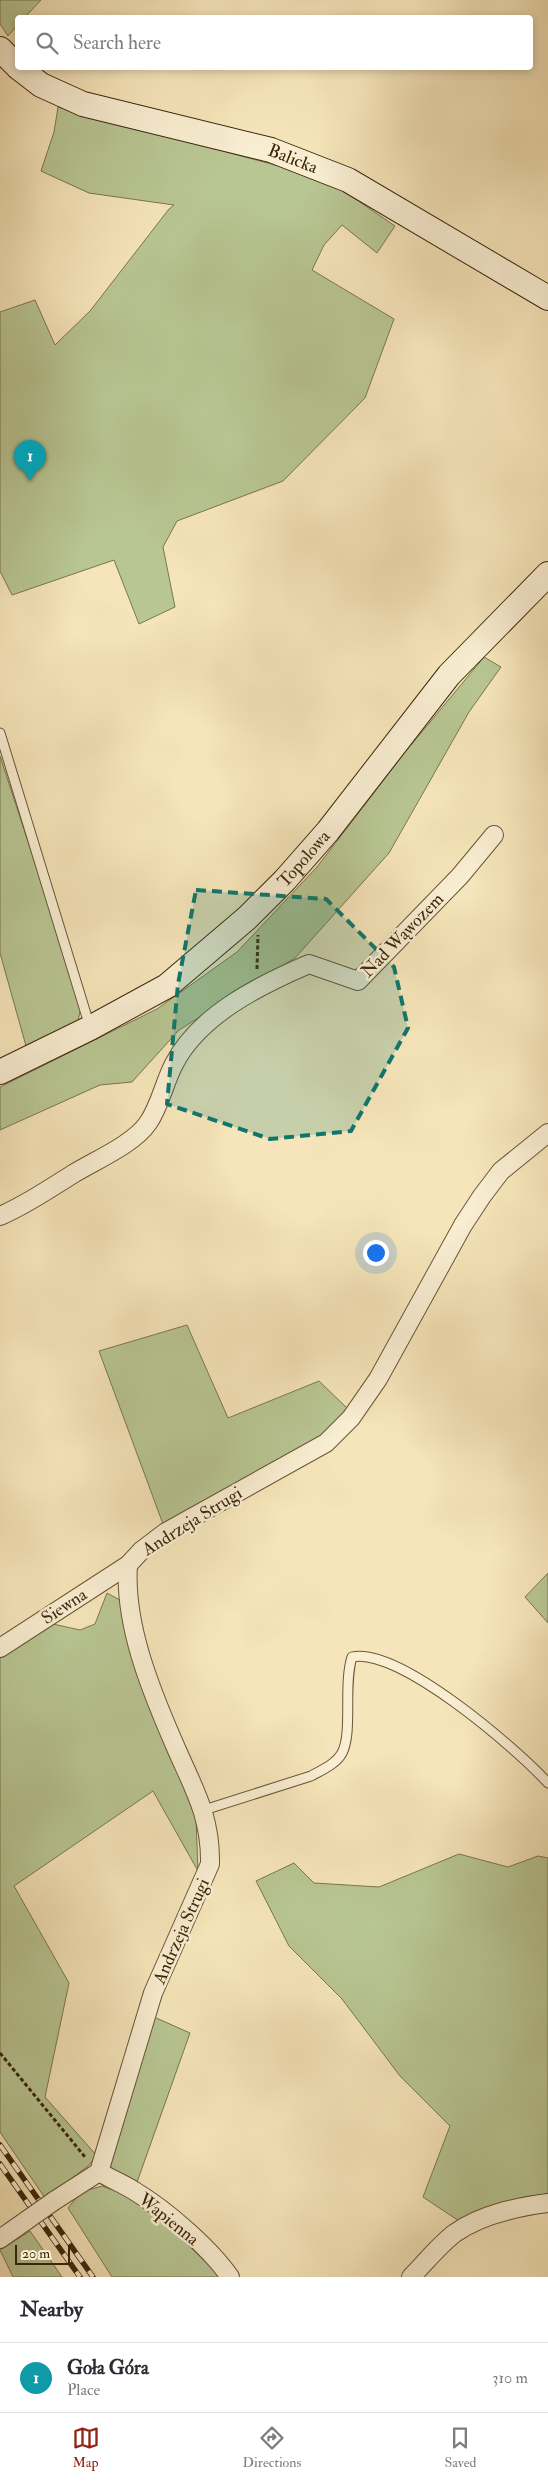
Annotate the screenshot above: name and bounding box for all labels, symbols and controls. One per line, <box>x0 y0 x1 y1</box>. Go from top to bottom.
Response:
search box <box>15 15 533 70</box>
icon: search <box>33 29 61 57</box>
text: Search here <box>73 31 161 55</box>
street label: Balicka <box>265 139 322 179</box>
pin: 1 <box>14 440 46 481</box>
street label: Topolowa <box>273 825 336 893</box>
street label: Nad Wąwozem <box>356 888 449 983</box>
your location <box>363 1240 389 1266</box>
street label: Andrzeja Strugi <box>137 1482 247 1562</box>
street label: Siewna <box>37 1583 92 1630</box>
street label: Andrzeja Strugi <box>147 1875 215 1989</box>
street label: Wapienna <box>133 2187 204 2251</box>
scale bar <box>15 2242 70 2265</box>
text: 20 m <box>22 2245 50 2262</box>
text: Nearby <box>20 2296 83 2323</box>
text: Goła Góra <box>67 2356 149 2380</box>
text: 1 <box>33 2368 39 2388</box>
text: 310 m <box>492 2368 528 2388</box>
text: Place <box>67 2380 100 2400</box>
tab: Map <box>72 2424 100 2471</box>
tab: Directions <box>243 2424 301 2471</box>
tab: Saved <box>444 2424 476 2471</box>

